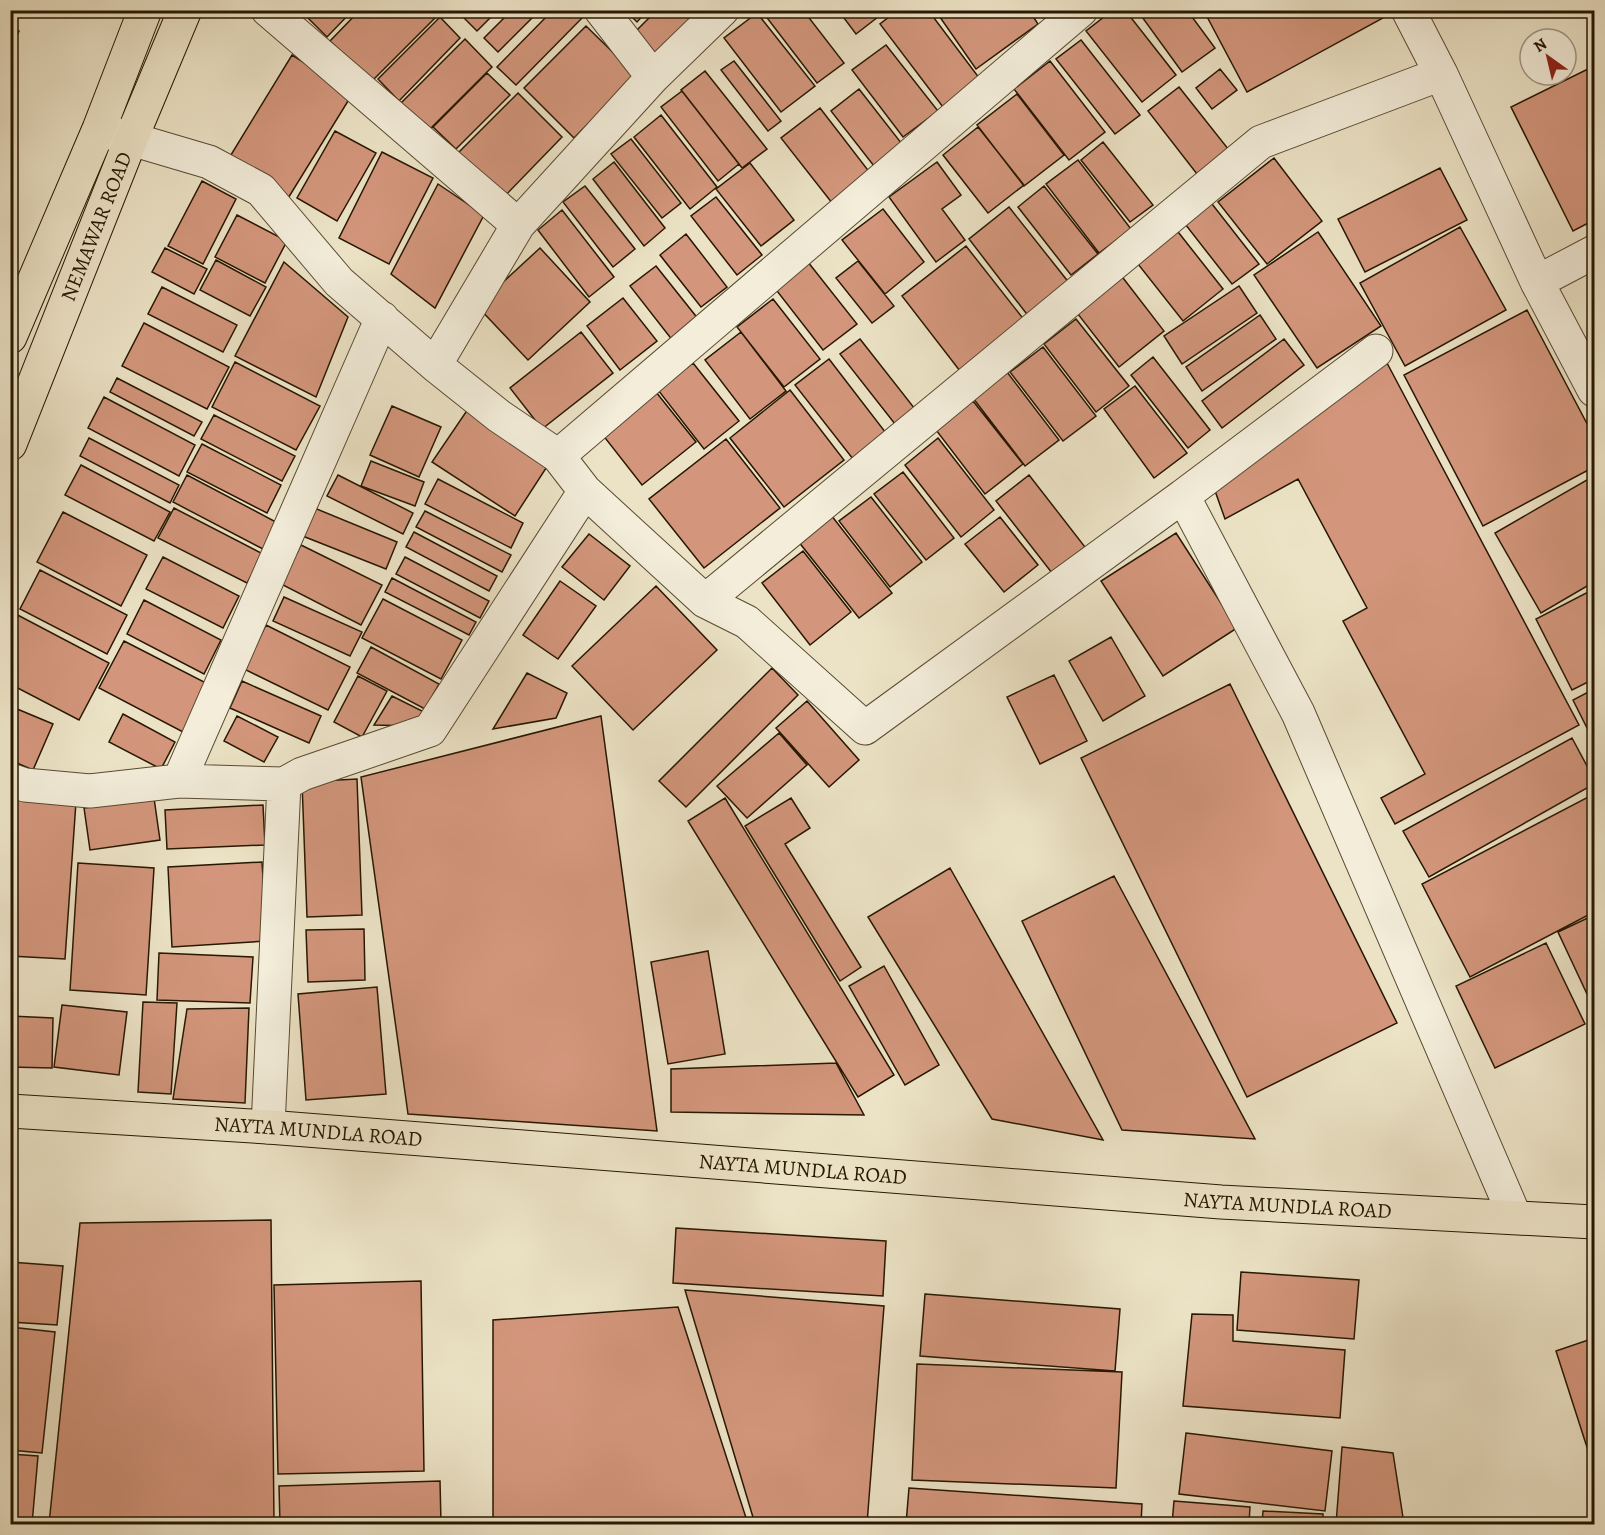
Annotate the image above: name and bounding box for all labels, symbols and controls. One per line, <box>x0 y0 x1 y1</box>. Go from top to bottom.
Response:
north arrow <box>1518 27 1578 87</box>
text: N <box>1529 33 1551 58</box>
street label: NEMAWAR ROAD <box>54 148 139 305</box>
street label: NAYTA MUNDLA ROAD <box>213 1110 423 1153</box>
street label: NAYTA MUNDLA ROAD <box>698 1147 908 1191</box>
street label: NAYTA MUNDLA ROAD <box>1182 1185 1392 1225</box>

